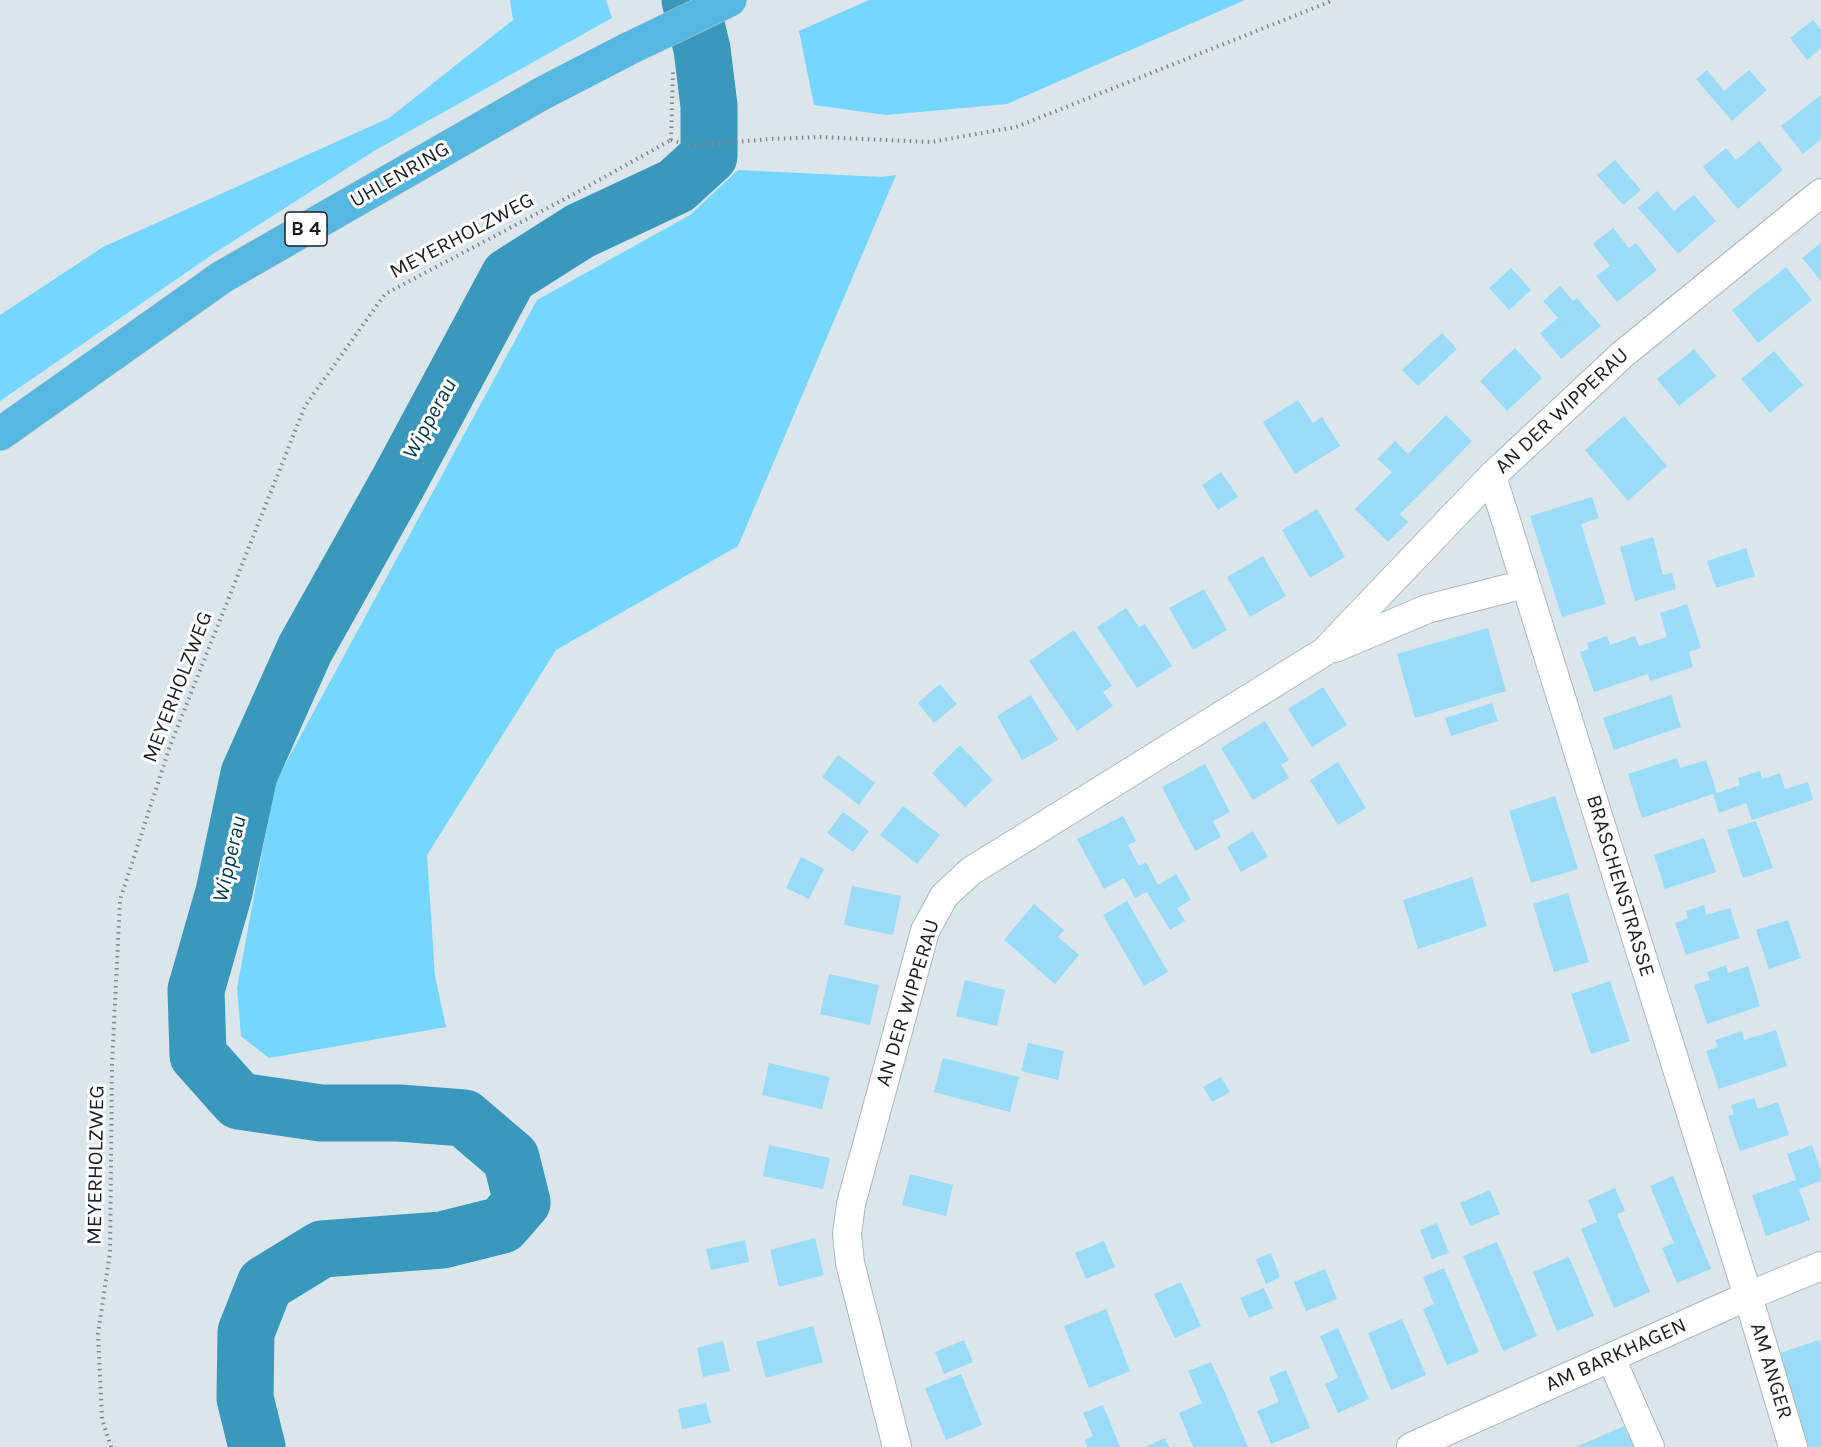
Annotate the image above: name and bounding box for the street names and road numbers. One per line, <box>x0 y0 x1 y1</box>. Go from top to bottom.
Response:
street label: UHLENRING <box>346 136 454 214</box>
street label: MEYERHOLZWEG <box>386 187 538 285</box>
road number: B 4 <box>285 212 327 246</box>
street label: AN DER WIPPERAU <box>1490 343 1634 479</box>
street label: MEYERHOLZWEG <box>138 608 218 766</box>
street label: BRASCHENSTRASSE <box>1580 792 1660 980</box>
street label: AN DER WIPPERAU <box>871 916 945 1090</box>
street label: MEYERHOLZWEG <box>82 1085 110 1245</box>
street label: AM BARKHAGEN <box>1542 1313 1690 1397</box>
street label: AM ANGER <box>1744 1320 1798 1422</box>

